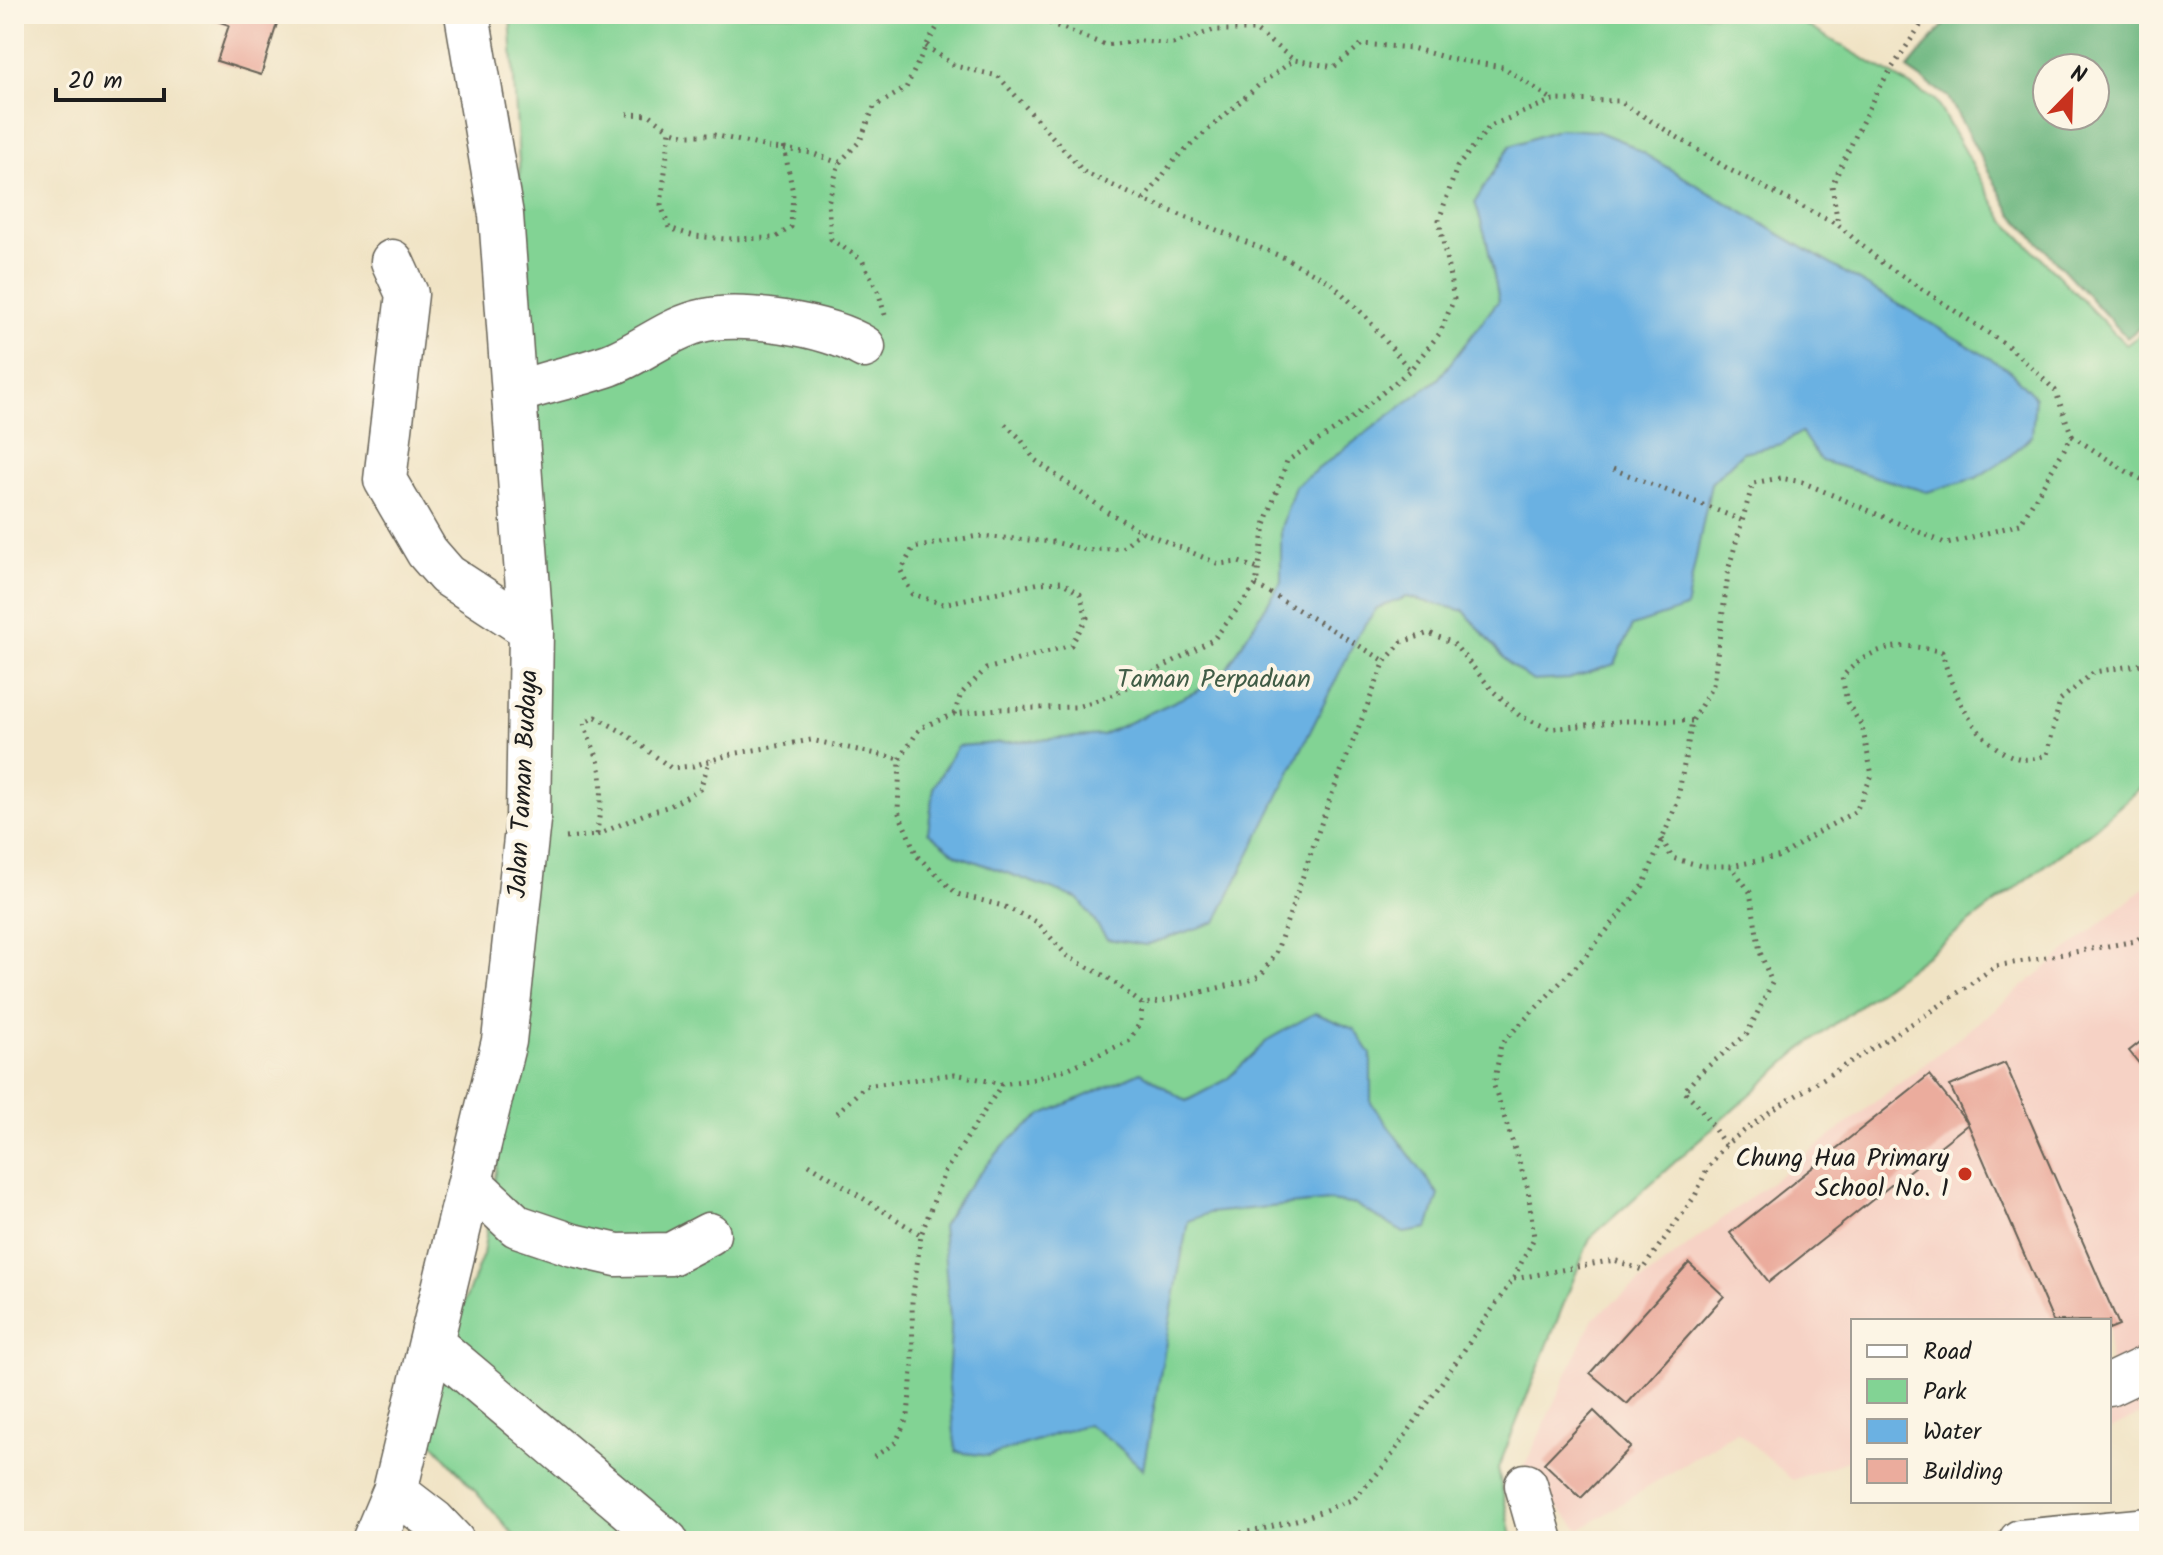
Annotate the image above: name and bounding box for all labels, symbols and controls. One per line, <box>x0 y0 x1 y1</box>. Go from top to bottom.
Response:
scale bar <box>56 52 164 102</box>
north arrow <box>2031 52 2111 132</box>
text: N <box>2065 57 2091 95</box>
text: 20 m <box>68 62 123 101</box>
park label: Taman Perpaduan <box>1117 659 1311 701</box>
street label: Jalan Taman Budaya <box>497 668 551 900</box>
place label: Chung Hua Primary School No. 1 <box>1735 1138 1950 1210</box>
marker: Chung Hua Primary School No. 1 <box>1956 1165 1974 1183</box>
legend <box>1851 1319 2111 1503</box>
text: Road <box>1923 1333 1972 1372</box>
text: Park <box>1923 1373 1967 1412</box>
text: Water <box>1923 1413 1983 1452</box>
text: Building <box>1923 1453 2003 1492</box>

